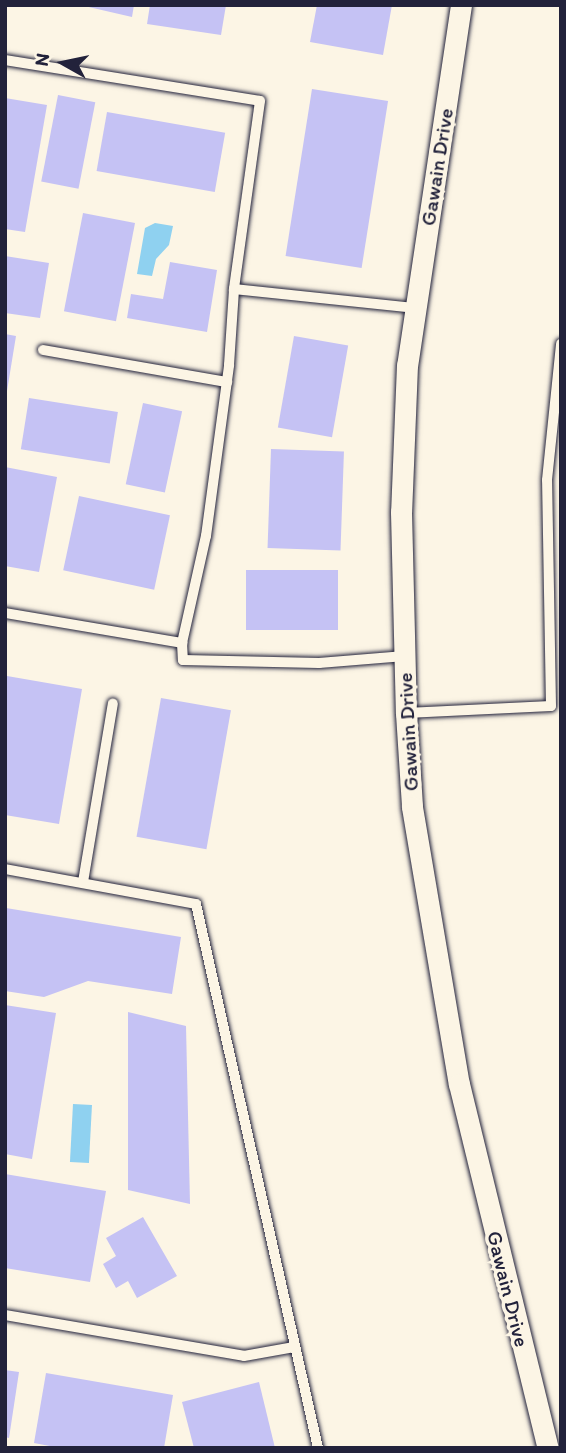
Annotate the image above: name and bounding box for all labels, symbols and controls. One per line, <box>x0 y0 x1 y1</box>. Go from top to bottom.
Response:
north arrow <box>28 28 98 98</box>
text: N <box>29 52 54 68</box>
street label: Gawain Drive <box>415 106 459 228</box>
street label: Gawain Drive <box>392 672 424 792</box>
street label: Gawain Drive <box>481 1228 535 1350</box>

